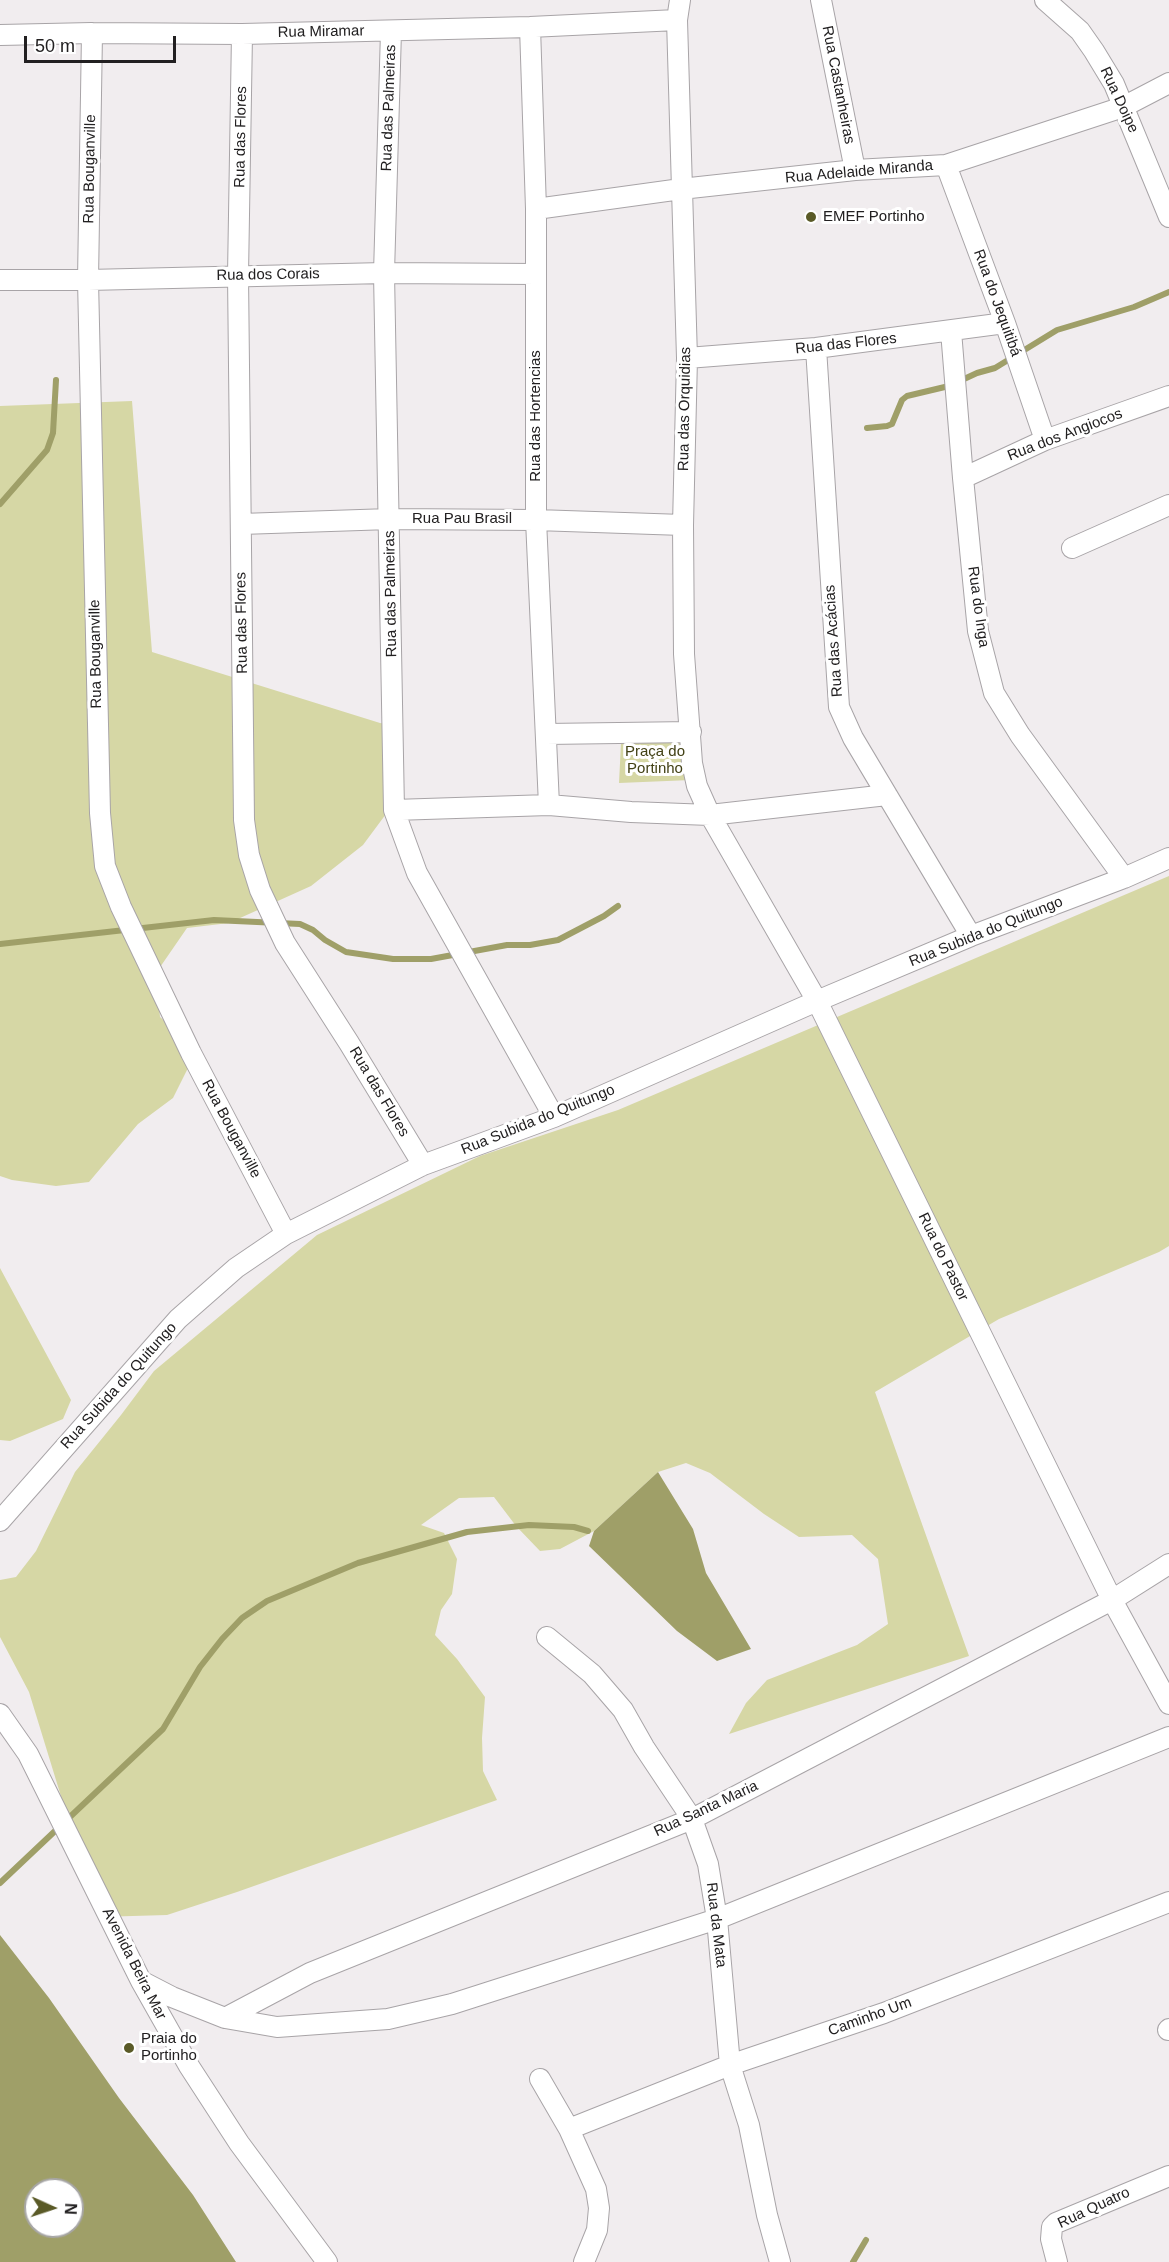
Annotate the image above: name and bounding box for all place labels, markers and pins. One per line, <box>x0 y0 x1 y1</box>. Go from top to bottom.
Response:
place label: EMEF Portinho <box>823 208 925 226</box>
marker: EMEF Portinho <box>804 210 818 224</box>
place label: Praia do Portinho <box>141 2030 197 2065</box>
marker: Praia do Portinho <box>122 2041 136 2055</box>

